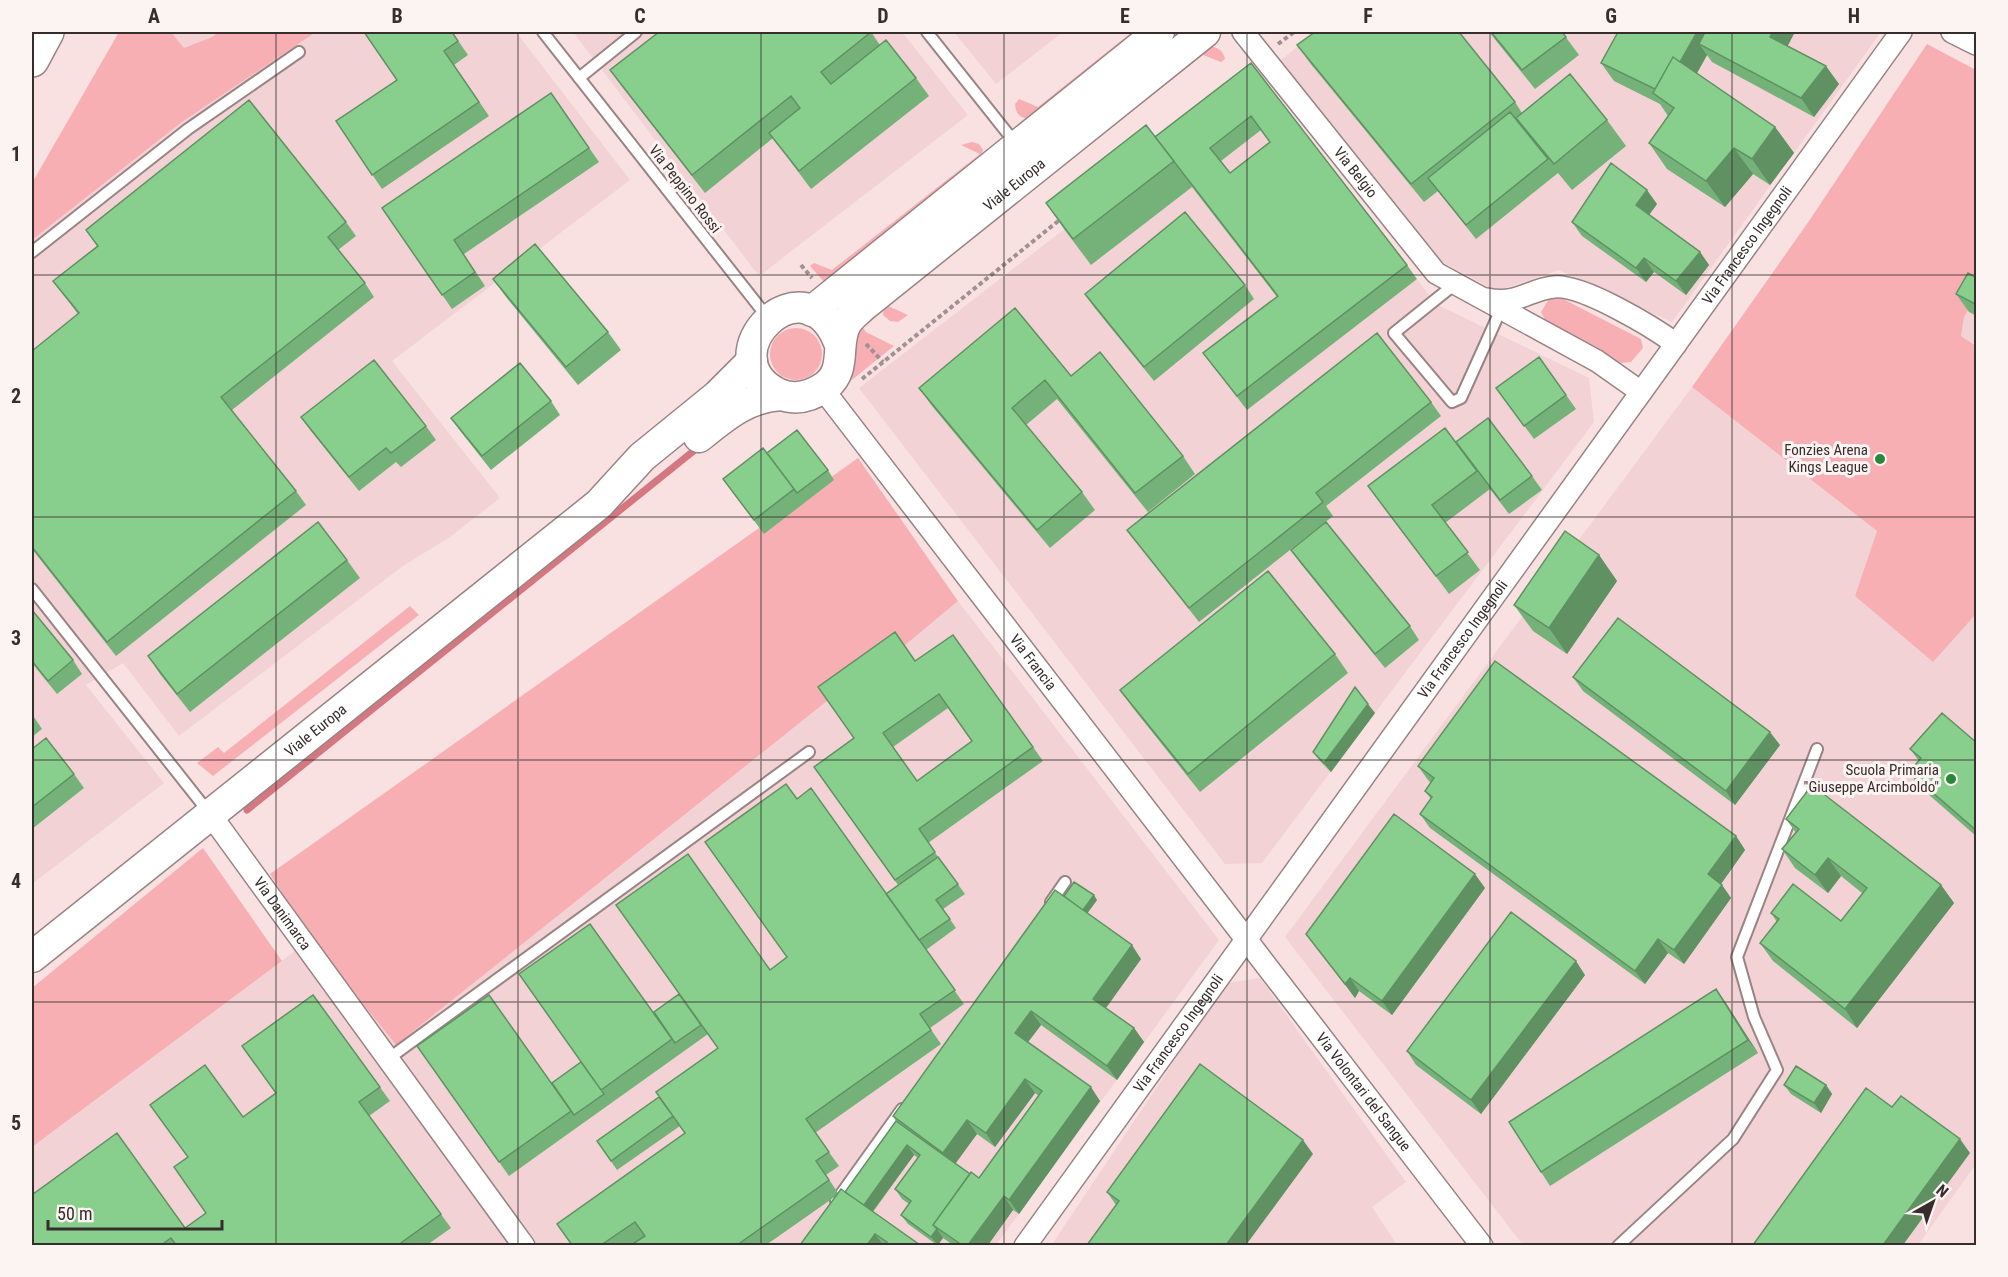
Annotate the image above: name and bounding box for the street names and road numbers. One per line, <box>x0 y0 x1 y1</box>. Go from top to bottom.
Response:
street label: Via Peppino Rossi <box>645 141 725 237</box>
street label: Via Belgio <box>1330 144 1381 201</box>
street label: Viale Europa <box>980 155 1049 215</box>
street label: Via Francesco Ingegnoli <box>1698 183 1796 308</box>
street label: Via Francesco Ingegnoli <box>1414 577 1511 702</box>
street label: Via Francia <box>1006 631 1060 694</box>
street label: Viale Europa <box>281 700 350 761</box>
street label: Via Danimarca <box>250 873 315 954</box>
street label: Via Francesco Ingegnoli <box>1130 971 1227 1096</box>
street label: Via Volontari del Sangue <box>1312 1029 1415 1155</box>

